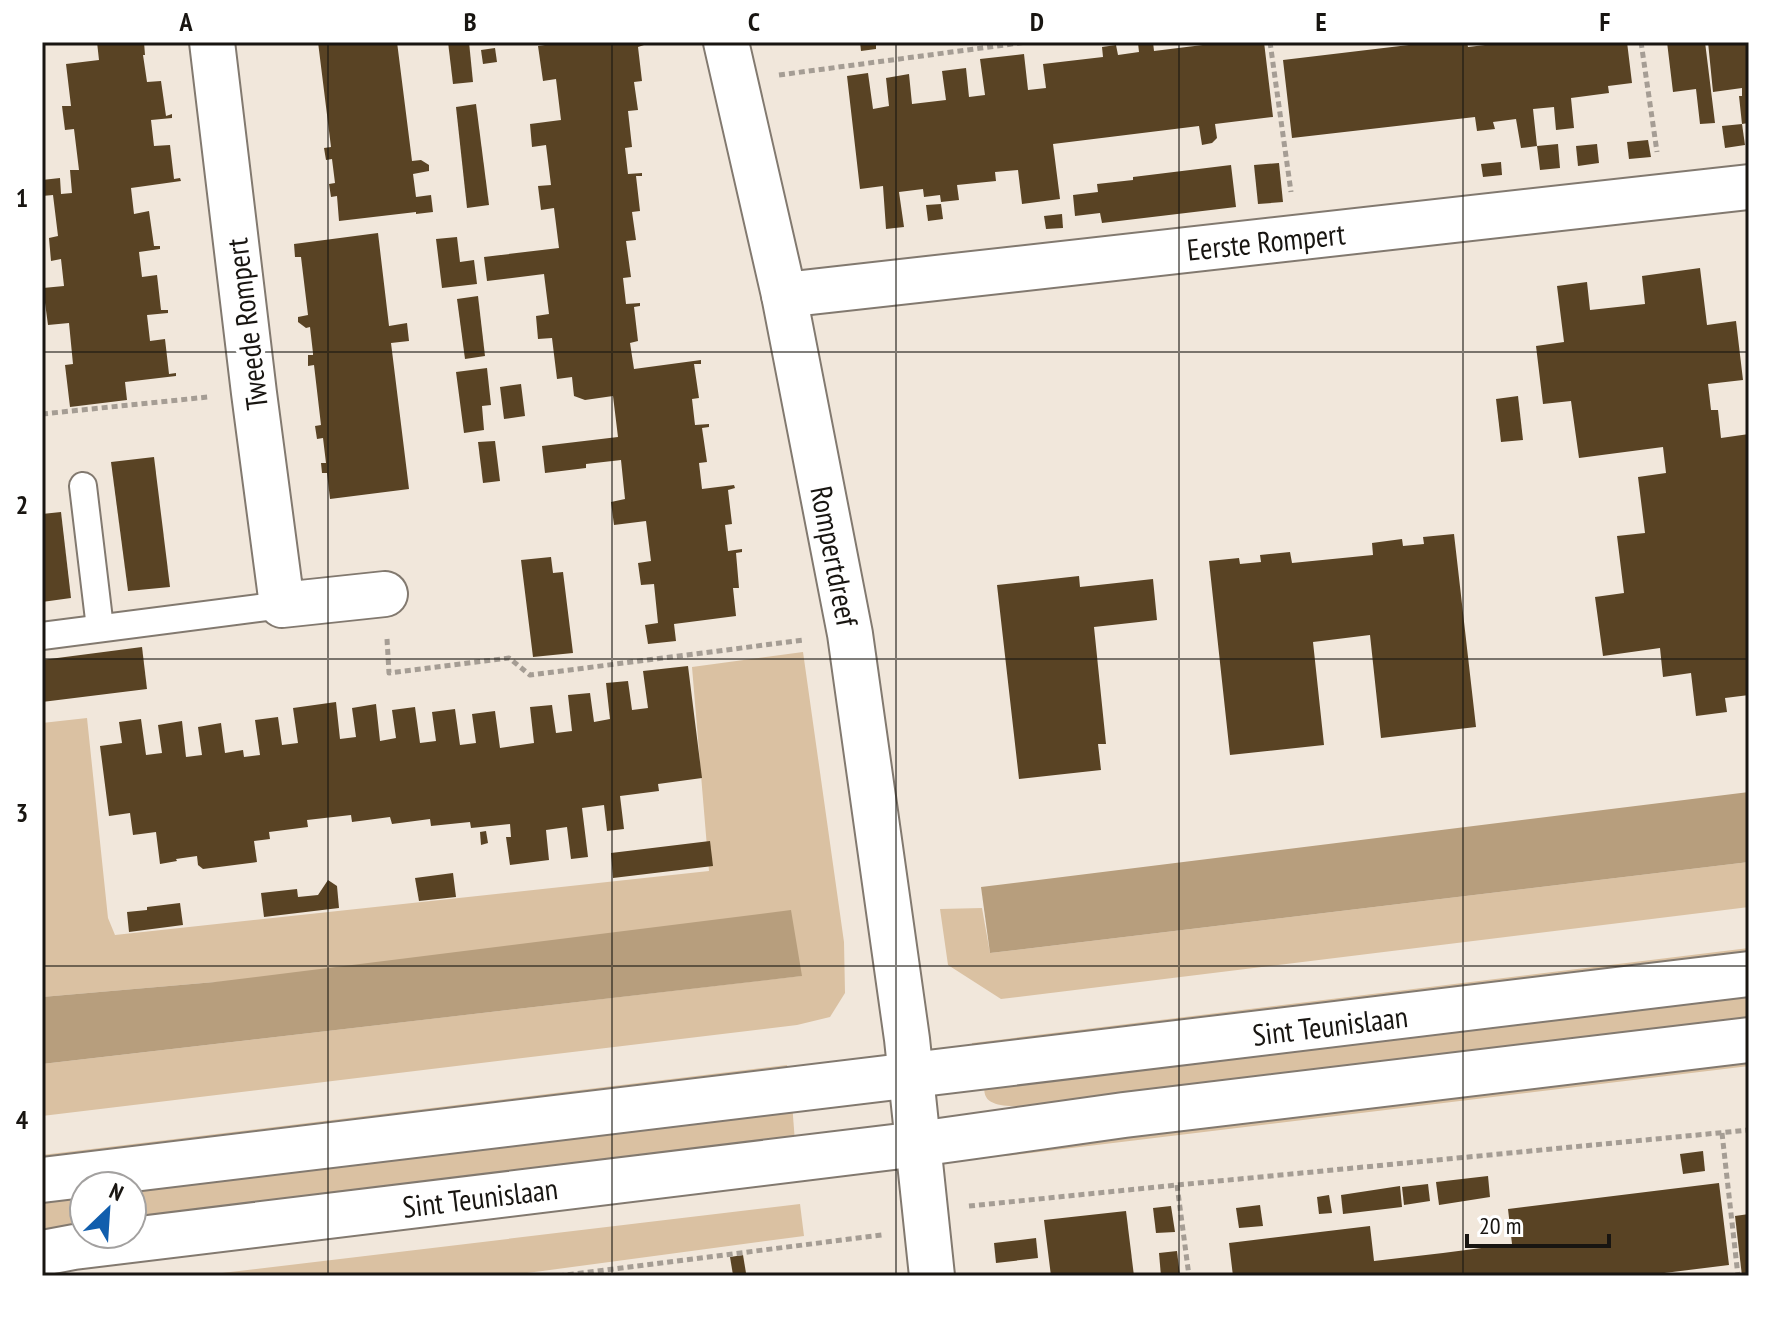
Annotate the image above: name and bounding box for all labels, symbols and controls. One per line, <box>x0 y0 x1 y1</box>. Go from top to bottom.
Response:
text: A <box>178 5 193 38</box>
text: B <box>464 5 477 38</box>
text: C <box>748 5 760 38</box>
text: D <box>1030 5 1044 38</box>
text: E <box>1315 5 1327 38</box>
text: F <box>1600 5 1611 38</box>
text: 1 <box>16 181 28 214</box>
street label: Eerste Rompert <box>1185 213 1348 269</box>
street label: Tweede Rompert <box>216 235 276 412</box>
street label: Rompertdreef <box>802 483 868 631</box>
text: 2 <box>16 488 28 521</box>
text: 3 <box>16 796 28 829</box>
street label: Sint Teunislaan <box>1250 996 1410 1054</box>
text: 4 <box>16 1103 29 1136</box>
street label: Sint Teunislaan <box>400 1168 560 1226</box>
north arrow <box>68 1170 148 1250</box>
text: N <box>105 1177 128 1207</box>
scale bar <box>1467 1198 1609 1248</box>
text: 20 m <box>1479 1210 1521 1241</box>

